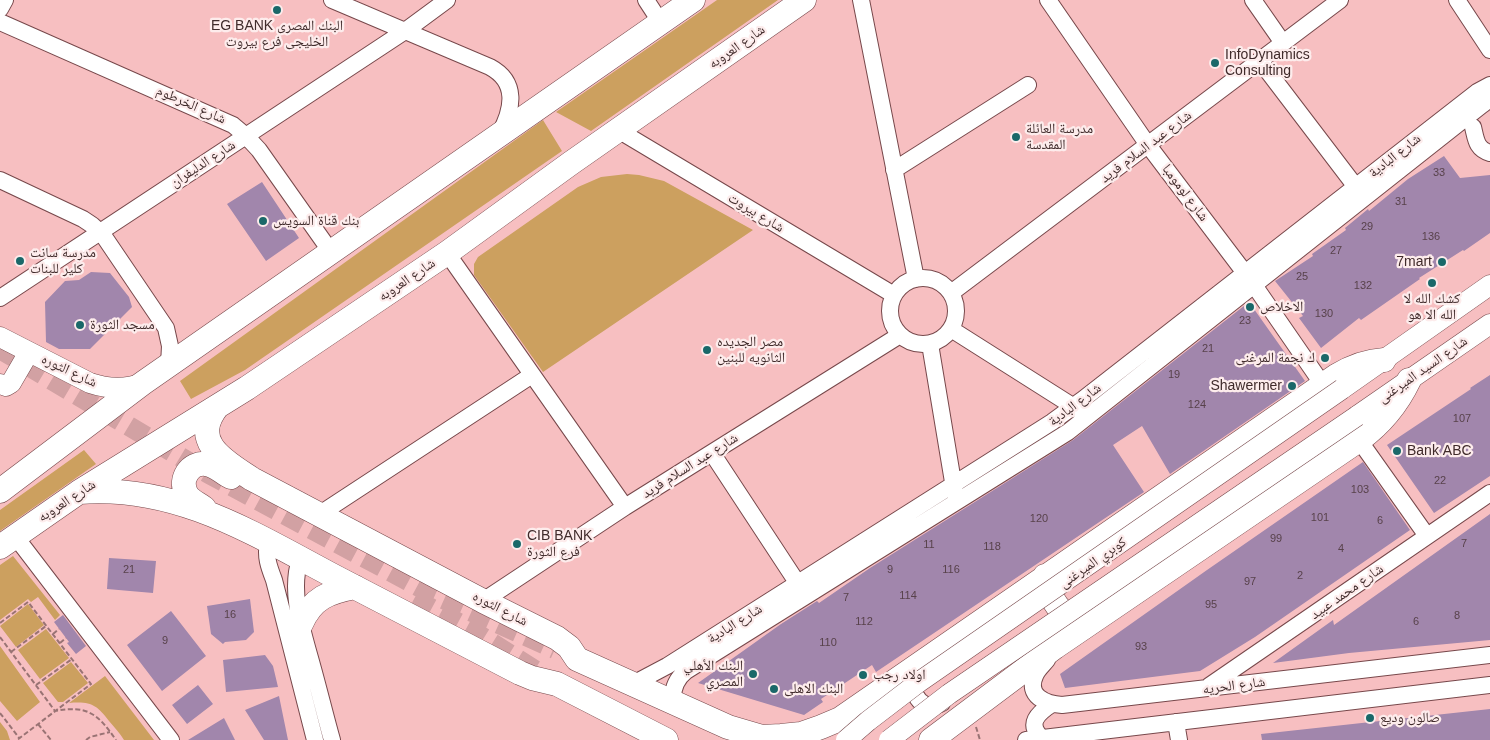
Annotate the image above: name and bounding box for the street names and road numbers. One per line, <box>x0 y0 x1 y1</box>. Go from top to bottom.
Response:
street label: شارع العروبه <box>706 21 768 73</box>
street label: شارع الخرطوم <box>154 82 228 128</box>
street label: شارع عبد السلام فريد <box>1097 107 1195 187</box>
street label: شارع البادية <box>1366 130 1424 182</box>
street label: شارع الدليفران <box>167 137 239 191</box>
street label: شارع لومومبا <box>1158 161 1212 225</box>
street label: شارع بيروت <box>725 190 787 236</box>
street label: شارع العروبه <box>375 255 439 305</box>
street label: شارع السيد الميرغنى <box>1375 333 1471 407</box>
street label: شارع الثوره <box>38 351 100 391</box>
street label: شارع البادية <box>1045 380 1105 430</box>
street label: شارع عبد السلام فريد <box>639 430 741 502</box>
street label: شارع العروبه <box>35 476 99 526</box>
street label: كوبري الميرغنى <box>1056 534 1130 592</box>
street label: شارع محمد عبيد <box>1307 561 1387 623</box>
street label: شارع الثوره <box>470 588 530 630</box>
street label: شارع البادية <box>705 601 765 647</box>
street label: شارع الحريه <box>1202 674 1266 698</box>

